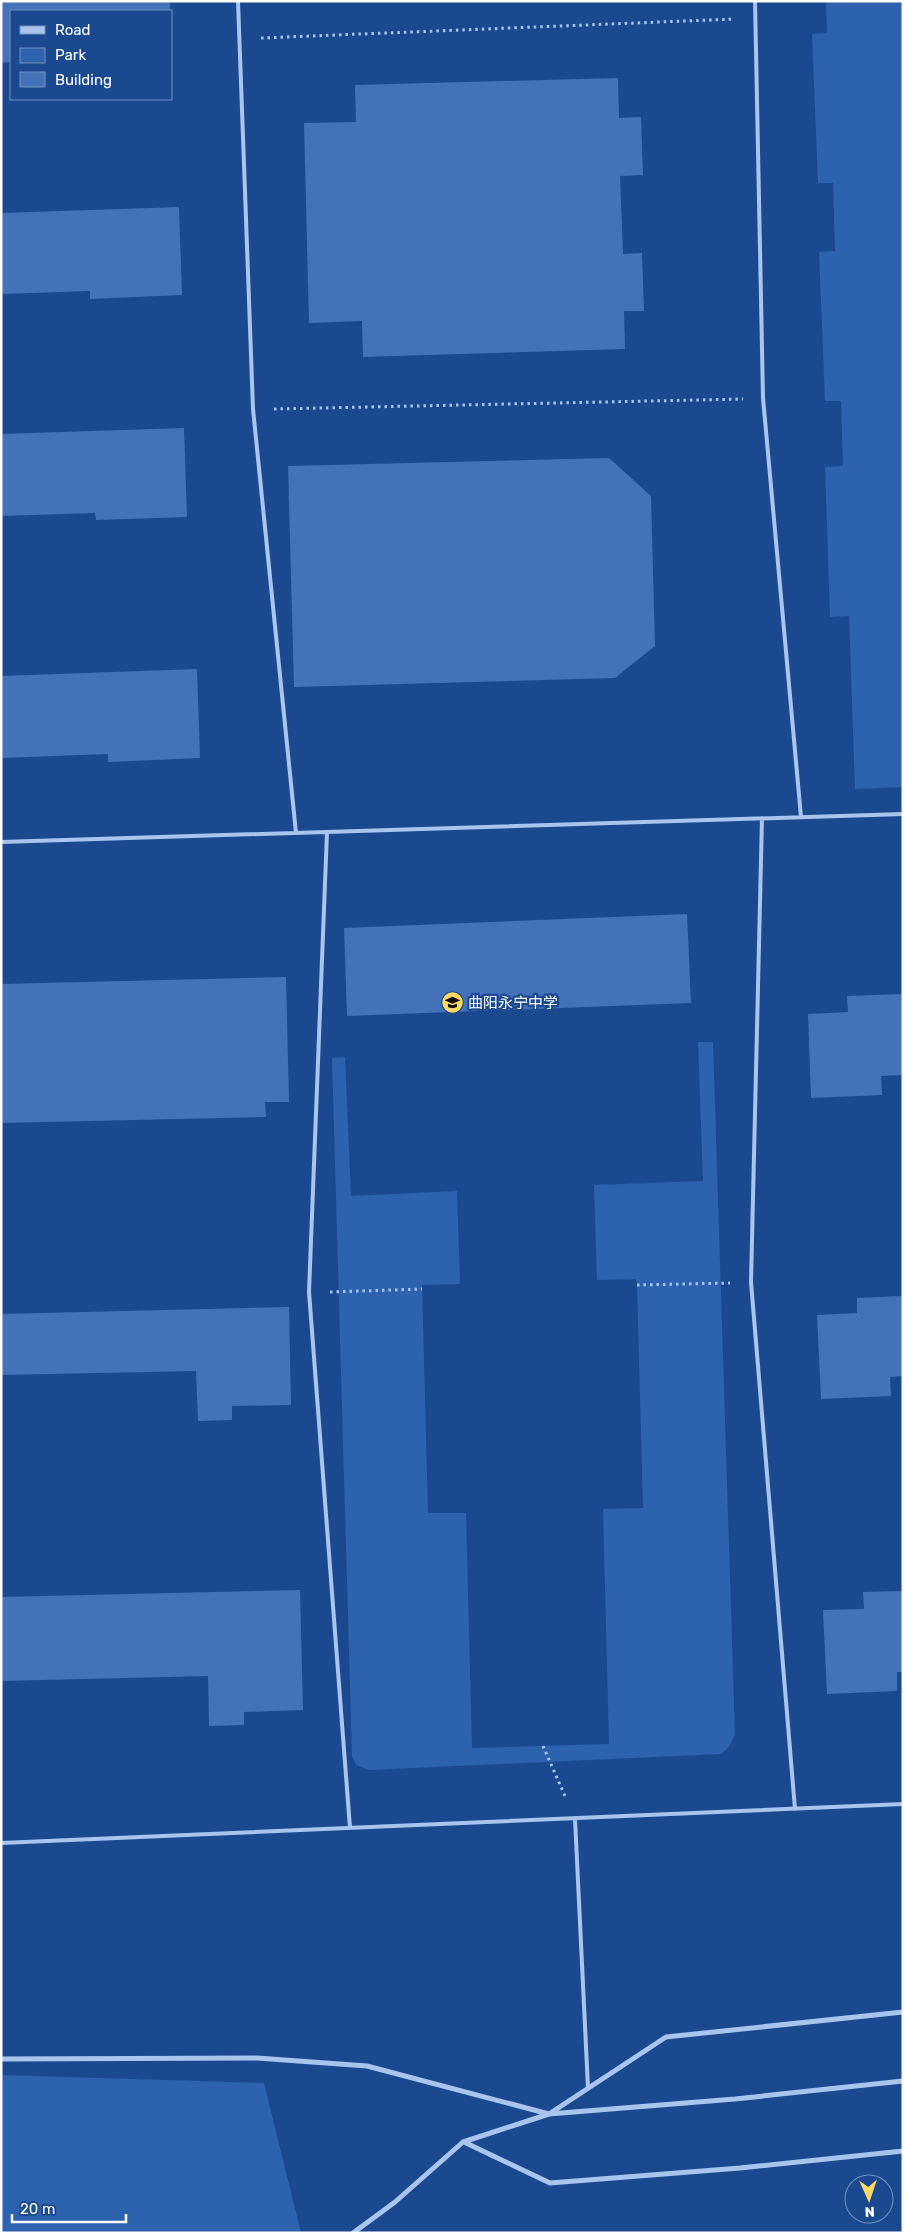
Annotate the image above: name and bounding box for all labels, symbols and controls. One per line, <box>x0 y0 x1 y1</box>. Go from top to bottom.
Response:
legend <box>10 10 172 100</box>
text: Road <box>55 21 91 39</box>
text: Park <box>55 46 86 64</box>
text: Building <box>55 71 112 89</box>
school or university icon: 曲阳永宁中学 <box>440 991 464 1015</box>
place label: 曲阳永宁中学 <box>468 994 558 1012</box>
north arrow <box>844 2174 894 2224</box>
scale bar <box>12 2192 126 2224</box>
text: 20 m <box>20 2200 55 2218</box>
text: N <box>864 2203 875 2220</box>

